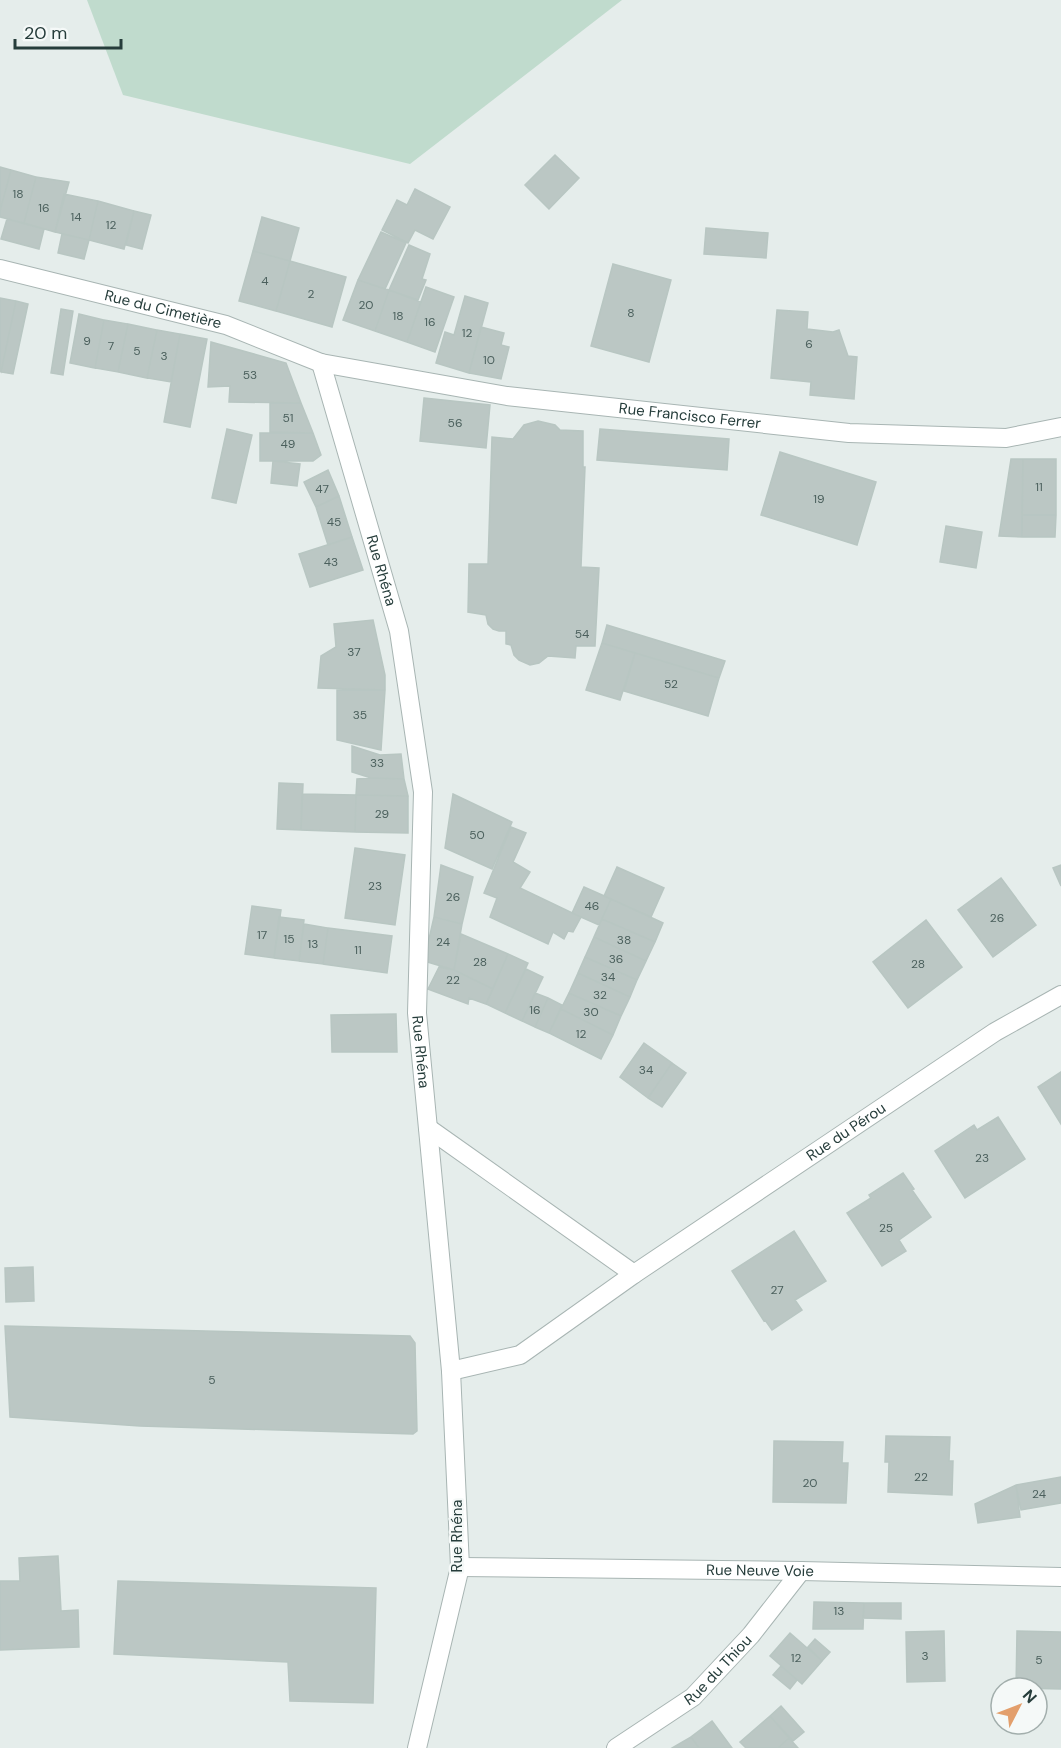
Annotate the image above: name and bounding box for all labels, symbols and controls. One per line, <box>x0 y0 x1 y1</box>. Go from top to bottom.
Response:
scale bar <box>15 12 122 50</box>
text: 20 m <box>24 21 67 45</box>
house number: 18 <box>12 186 24 202</box>
house number: 16 <box>38 200 50 216</box>
house number: 14 <box>70 209 82 225</box>
house number: 12 <box>106 217 116 233</box>
house number: 4 <box>261 273 269 289</box>
street label: Rue du Cimetière <box>102 285 224 334</box>
house number: 2 <box>308 286 315 302</box>
house number: 20 <box>358 297 374 313</box>
house number: 8 <box>627 305 635 321</box>
house number: 18 <box>392 308 404 324</box>
house number: 16 <box>424 314 436 330</box>
house number: 12 <box>462 325 472 341</box>
house number: 9 <box>83 333 91 349</box>
house number: 6 <box>805 336 813 352</box>
house number: 7 <box>108 338 114 354</box>
house number: 5 <box>133 343 141 359</box>
house number: 3 <box>160 348 168 364</box>
house number: 10 <box>483 352 495 368</box>
house number: 53 <box>243 367 257 383</box>
street label: Rue Francisco Ferrer <box>618 398 762 433</box>
house number: 51 <box>282 410 294 426</box>
house number: 56 <box>448 415 462 431</box>
house number: 49 <box>281 436 295 452</box>
house number: 11 <box>1035 479 1043 495</box>
house number: 47 <box>315 481 329 497</box>
house number: 19 <box>813 491 825 507</box>
house number: 45 <box>327 514 341 530</box>
street label: Rue Rhéna <box>362 533 401 608</box>
house number: 43 <box>324 554 338 570</box>
house number: 54 <box>575 626 589 642</box>
house number: 37 <box>347 644 361 660</box>
house number: 52 <box>664 676 678 692</box>
house number: 35 <box>353 707 367 723</box>
house number: 33 <box>370 755 384 771</box>
house number: 29 <box>375 806 389 822</box>
house number: 50 <box>469 827 485 843</box>
house number: 23 <box>368 878 382 894</box>
house number: 26 <box>446 889 460 905</box>
house number: 46 <box>585 898 599 914</box>
house number: 26 <box>990 910 1004 926</box>
house number: 17 <box>257 927 267 943</box>
house number: 15 <box>283 931 295 947</box>
house number: 38 <box>617 932 631 948</box>
house number: 24 <box>436 934 450 950</box>
house number: 13 <box>308 936 318 952</box>
house number: 11 <box>354 942 362 958</box>
house number: 36 <box>609 951 623 967</box>
house number: 28 <box>473 954 487 970</box>
house number: 28 <box>911 956 925 972</box>
house number: 34 <box>601 969 615 985</box>
house number: 22 <box>446 972 460 988</box>
house number: 32 <box>593 987 607 1003</box>
house number: 16 <box>529 1002 541 1018</box>
house number: 30 <box>583 1004 599 1020</box>
street label: Rue Rhéna <box>407 1015 434 1089</box>
house number: 12 <box>576 1026 586 1042</box>
house number: 34 <box>639 1062 653 1078</box>
street label: Rue du Pérou <box>802 1098 890 1166</box>
house number: 23 <box>975 1150 989 1166</box>
house number: 25 <box>879 1220 893 1236</box>
house number: 27 <box>770 1282 784 1298</box>
house number: 5 <box>208 1372 216 1388</box>
house number: 22 <box>914 1469 928 1485</box>
house number: 20 <box>802 1475 818 1491</box>
house number: 24 <box>1032 1486 1046 1502</box>
street label: Rue Rhéna <box>447 1500 467 1572</box>
street label: Rue Neuve Voie <box>706 1560 814 1581</box>
house number: 13 <box>834 1603 844 1619</box>
street label: Rue du Thiou <box>680 1630 756 1710</box>
house number: 3 <box>921 1648 929 1664</box>
house number: 12 <box>791 1650 801 1666</box>
house number: 5 <box>1035 1652 1043 1668</box>
north arrow <box>989 1676 1049 1736</box>
text: N <box>1018 1685 1041 1708</box>

